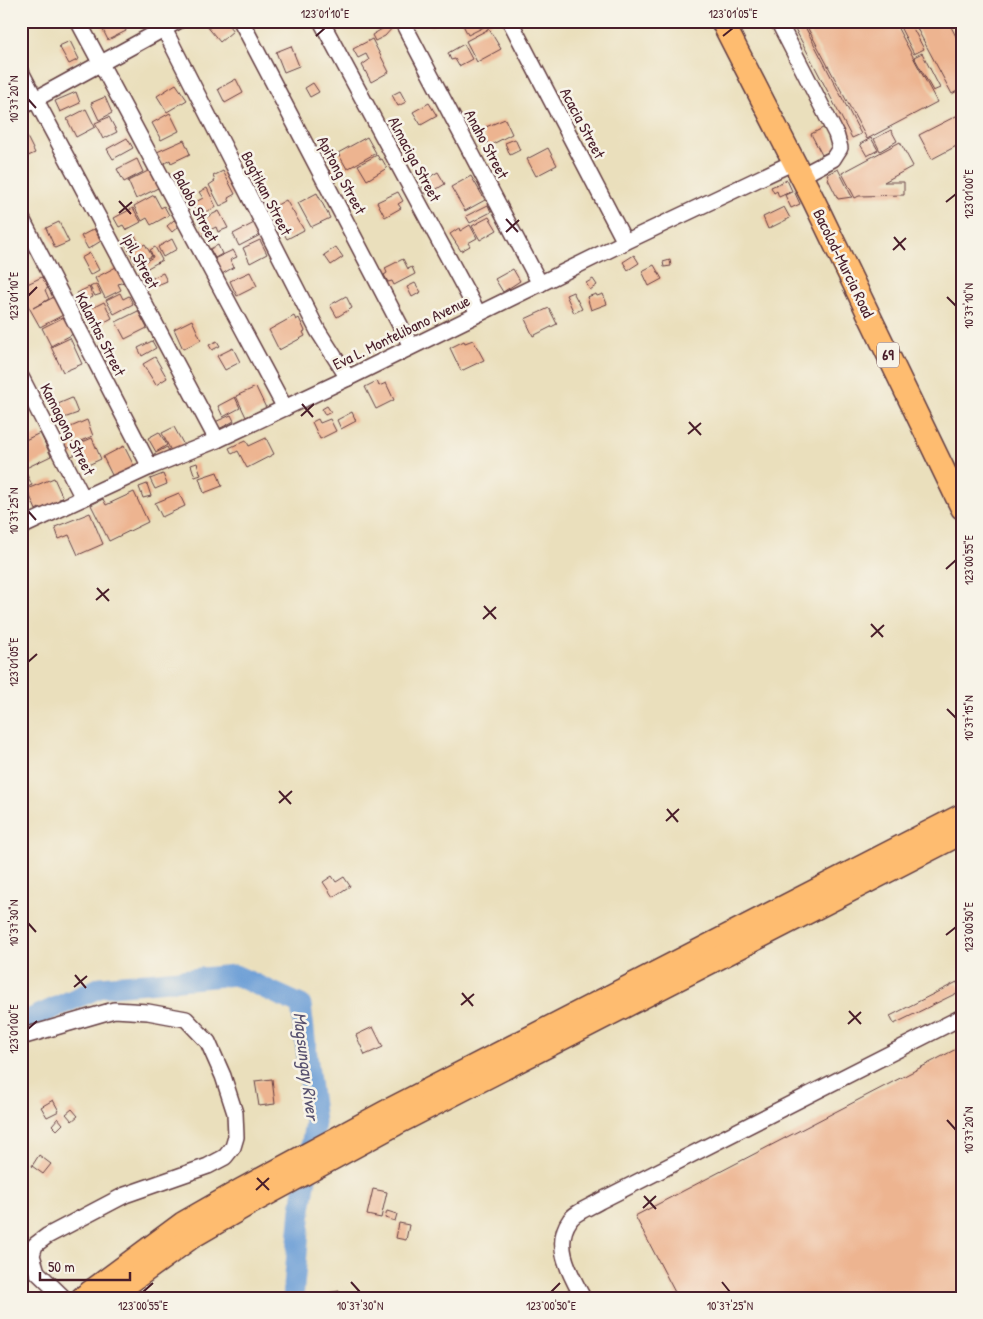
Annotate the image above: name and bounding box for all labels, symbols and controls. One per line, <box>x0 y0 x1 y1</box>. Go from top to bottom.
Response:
text: 123°01'10"E <box>301 5 350 22</box>
text: 123°01'05"E <box>708 5 758 22</box>
text: 10°37'20"N <box>5 76 22 122</box>
street label: Acacia Street <box>555 84 611 163</box>
street label: Anaho Street <box>460 106 515 183</box>
street label: Almaciga Street <box>383 113 447 206</box>
street label: Apitong Street <box>312 132 372 218</box>
street label: Bagtikan Street <box>236 147 298 239</box>
street label: Balobo Street <box>168 166 225 247</box>
text: 123°01'00"E <box>960 169 977 219</box>
street label: Bacolod-Murcia Road <box>808 205 880 321</box>
street label: Ipil Street <box>117 230 165 293</box>
text: 123°01'10"E <box>5 271 22 320</box>
text: 10°37'10"N <box>960 283 977 329</box>
street label: Kalantas Street <box>70 288 132 380</box>
street label: Eva L. Montelibano Avenue <box>329 289 474 375</box>
road number: 69 <box>877 342 899 368</box>
street label: Kamagong Street <box>35 379 101 479</box>
text: 10°37'25"N <box>5 488 22 534</box>
text: 123°00'55"E <box>960 534 977 585</box>
text: 123°01'05"E <box>5 637 22 687</box>
text: 10°37'15"N <box>960 695 977 741</box>
text: 10°37'30"N <box>5 900 22 946</box>
text: 123°00'50"E <box>960 901 977 952</box>
text: 123°01'00"E <box>5 1004 22 1054</box>
water label: Magsungay River <box>287 1011 326 1123</box>
text: 10°37'20"N <box>960 1107 977 1153</box>
scale bar <box>40 1249 130 1281</box>
text: 50 m <box>48 1256 75 1277</box>
text: 123°00'55"E <box>118 1297 169 1314</box>
text: 10°37'30"N <box>337 1297 383 1314</box>
text: 123°00'50"E <box>526 1297 577 1314</box>
text: 10°37'25"N <box>707 1297 753 1314</box>

